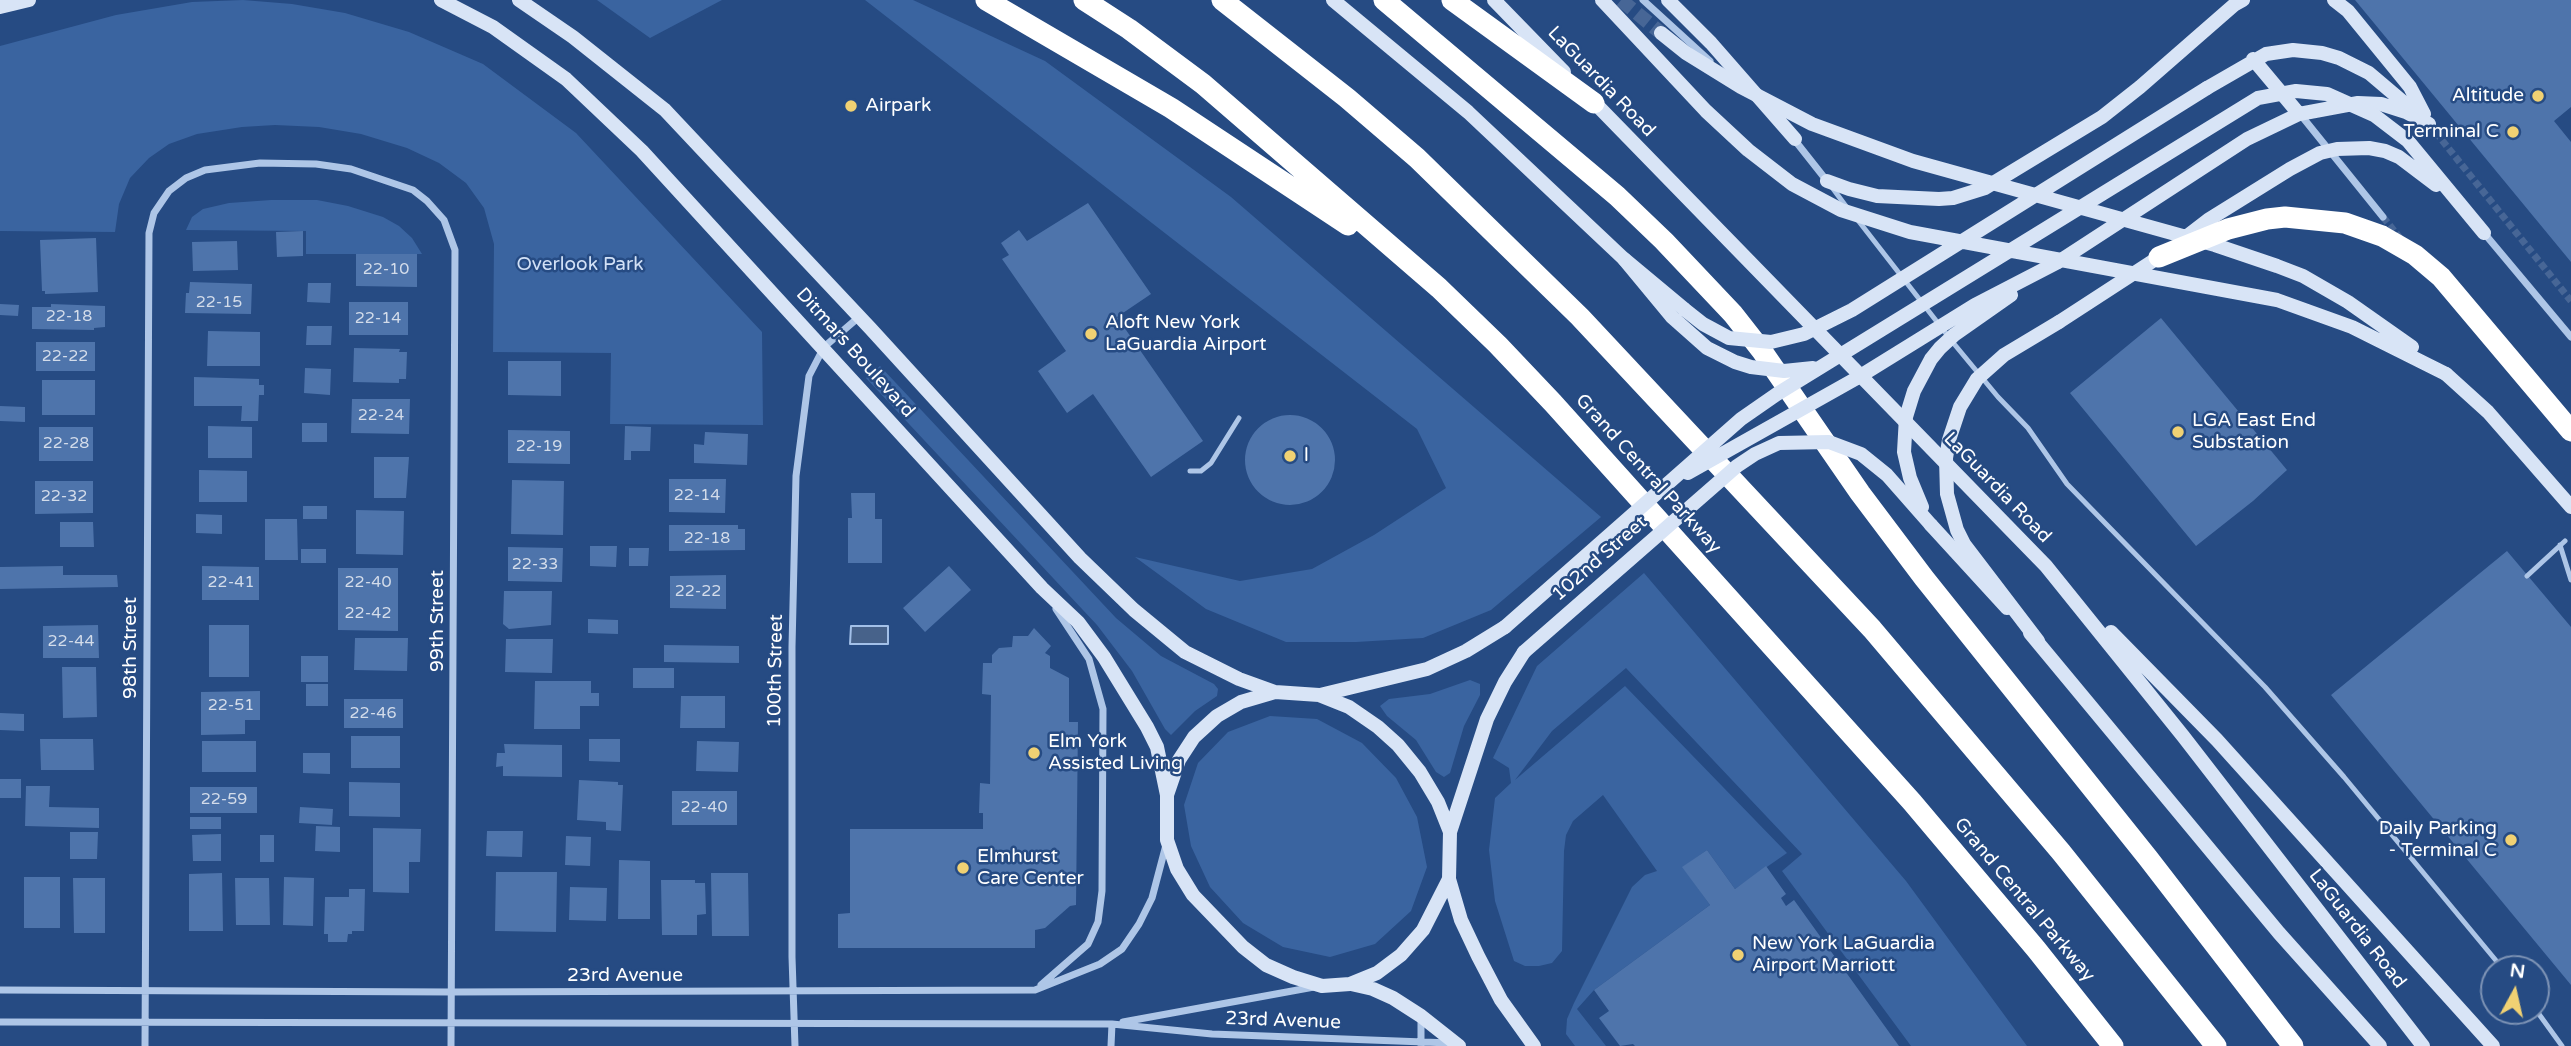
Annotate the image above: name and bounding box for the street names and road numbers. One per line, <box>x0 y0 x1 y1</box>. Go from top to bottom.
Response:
street label: LaGuardia Road <box>1542 22 1660 142</box>
street label: Ditmars Boulevard <box>791 283 919 423</box>
street label: Grand Central Parkway <box>1570 389 1726 559</box>
street label: LaGuardia Road <box>1938 428 2056 548</box>
street label: 102nd Street <box>1548 511 1652 607</box>
street label: 99th Street <box>427 570 449 672</box>
street label: 98th Street <box>120 597 142 699</box>
street label: 100th Street <box>764 614 788 728</box>
street label: Grand Central Parkway <box>1949 813 2099 987</box>
street label: LaGuardia Road <box>2303 865 2411 993</box>
street label: 23rd Avenue <box>567 965 683 987</box>
street label: 23rd Avenue <box>1225 1008 1341 1034</box>

